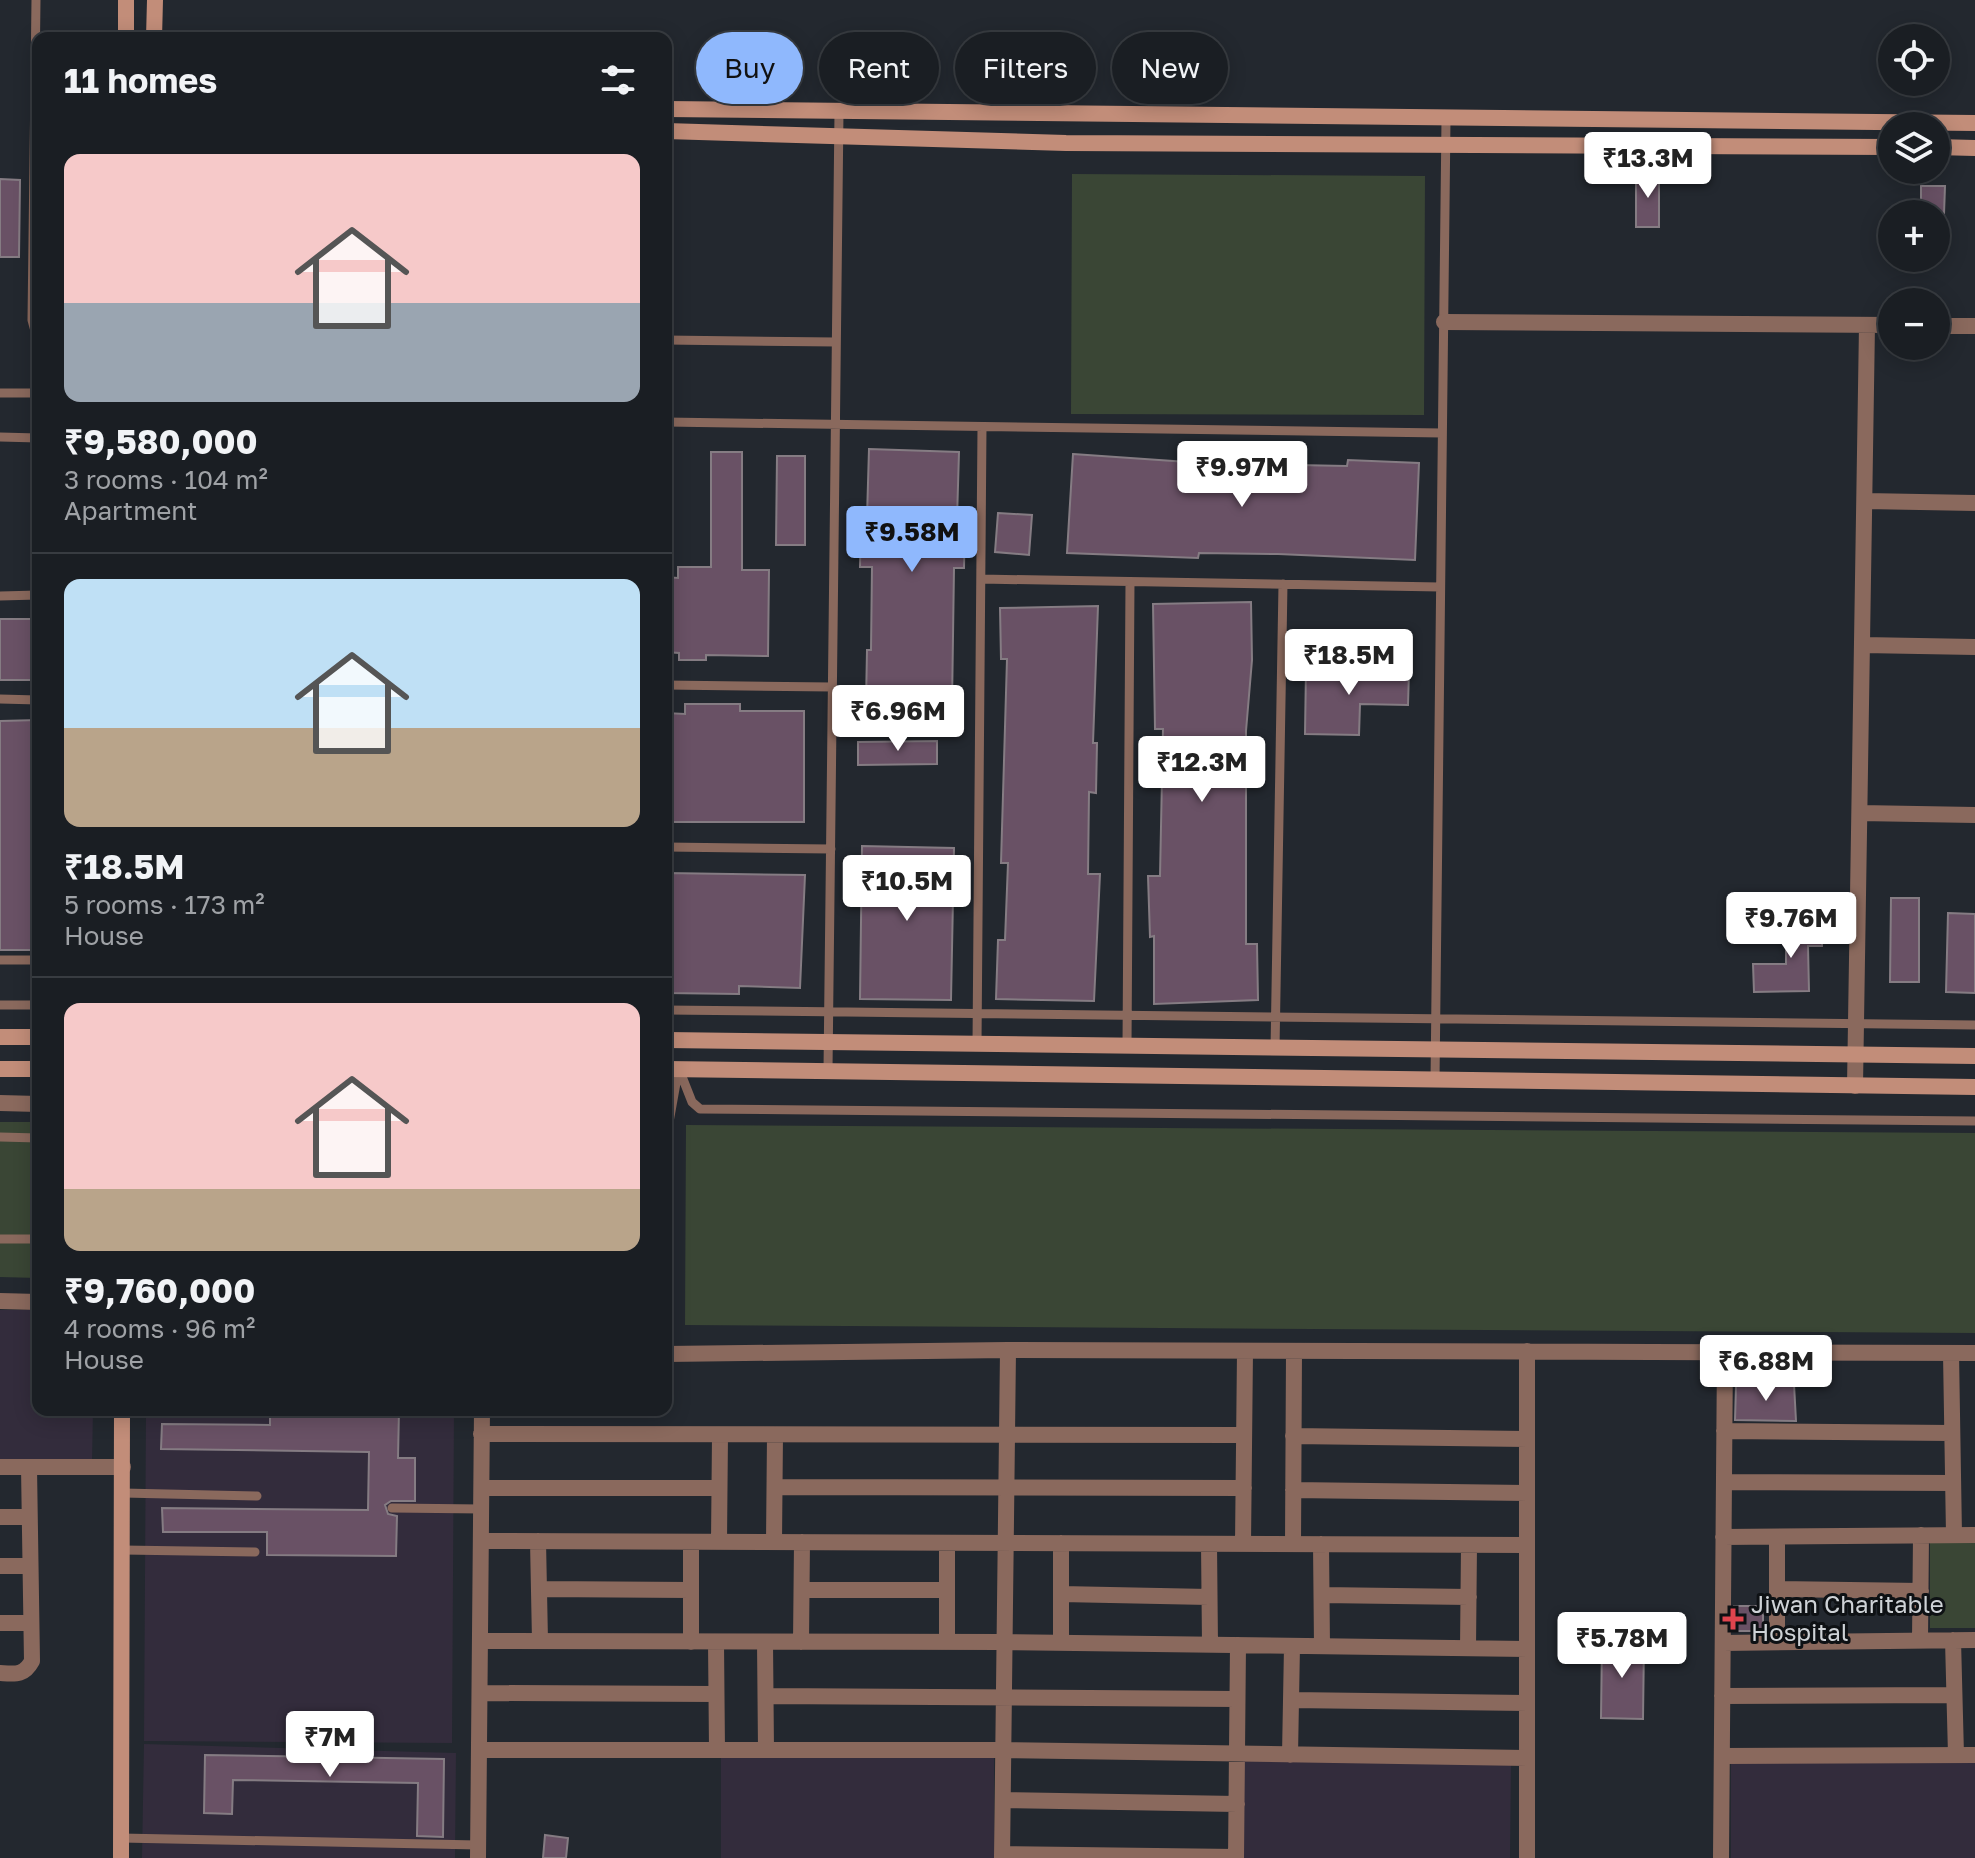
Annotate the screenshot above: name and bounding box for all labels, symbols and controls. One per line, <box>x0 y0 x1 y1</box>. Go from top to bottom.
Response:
map controls <box>1878 24 1950 360</box>
button: locate <box>1878 24 1950 96</box>
chip: Buy <box>696 32 803 104</box>
chip: Rent <box>819 32 939 104</box>
chip: Filters <box>955 32 1096 104</box>
chip: New <box>1112 32 1228 104</box>
icon: filters <box>596 58 640 102</box>
text: 11 homes <box>64 60 217 100</box>
button: layers <box>1878 112 1950 184</box>
pin: ₹13.3M <box>1583 132 1713 200</box>
text: ₹13.3M <box>1602 142 1694 173</box>
button: + <box>1878 200 1950 272</box>
icon: home <box>280 206 424 350</box>
button: − <box>1878 288 1950 360</box>
text: ₹9,580,000 <box>64 421 258 461</box>
pin: ₹9.97M <box>1177 441 1307 509</box>
text: ₹9.97M <box>1195 451 1289 482</box>
text: 3 rooms · 104 m² <box>64 464 268 495</box>
text: Apartment <box>64 495 197 526</box>
pin: ₹9.58M <box>847 506 977 574</box>
text: ₹9.58M <box>864 516 960 547</box>
pin: ₹18.5M <box>1284 629 1414 697</box>
icon: home <box>280 631 424 775</box>
text: ₹18.5M <box>1303 639 1395 670</box>
pin: ₹6.96M <box>833 685 963 753</box>
text: ₹6.96M <box>850 695 946 726</box>
pin: ₹12.3M <box>1137 736 1267 804</box>
text: ₹12.3M <box>1156 746 1248 777</box>
text: ₹18.5M <box>64 846 185 886</box>
pin: ₹10.5M <box>842 855 972 923</box>
text: ₹10.5M <box>861 865 953 896</box>
text: 5 rooms · 173 m² <box>64 889 265 920</box>
pin: ₹9.76M <box>1726 892 1856 960</box>
text: ₹9.76M <box>1744 902 1838 933</box>
text: House <box>64 920 144 951</box>
icon: home <box>280 1055 424 1199</box>
text: ₹9,760,000 <box>64 1270 255 1310</box>
text: 4 rooms · 96 m² <box>64 1313 255 1344</box>
pin: ₹6.88M <box>1701 1335 1831 1403</box>
text: House <box>64 1344 144 1375</box>
text: ₹6.88M <box>1718 1345 1814 1376</box>
place label: Jiwan Charitable Hospital <box>1751 1589 1944 1646</box>
marker: Jiwan Charitable Hospital <box>1722 1608 1744 1630</box>
pin: ₹5.78M <box>1557 1612 1687 1680</box>
text: ₹5.78M <box>1575 1622 1669 1653</box>
pin: ₹7M <box>291 1711 369 1779</box>
text: ₹7M <box>304 1721 356 1752</box>

